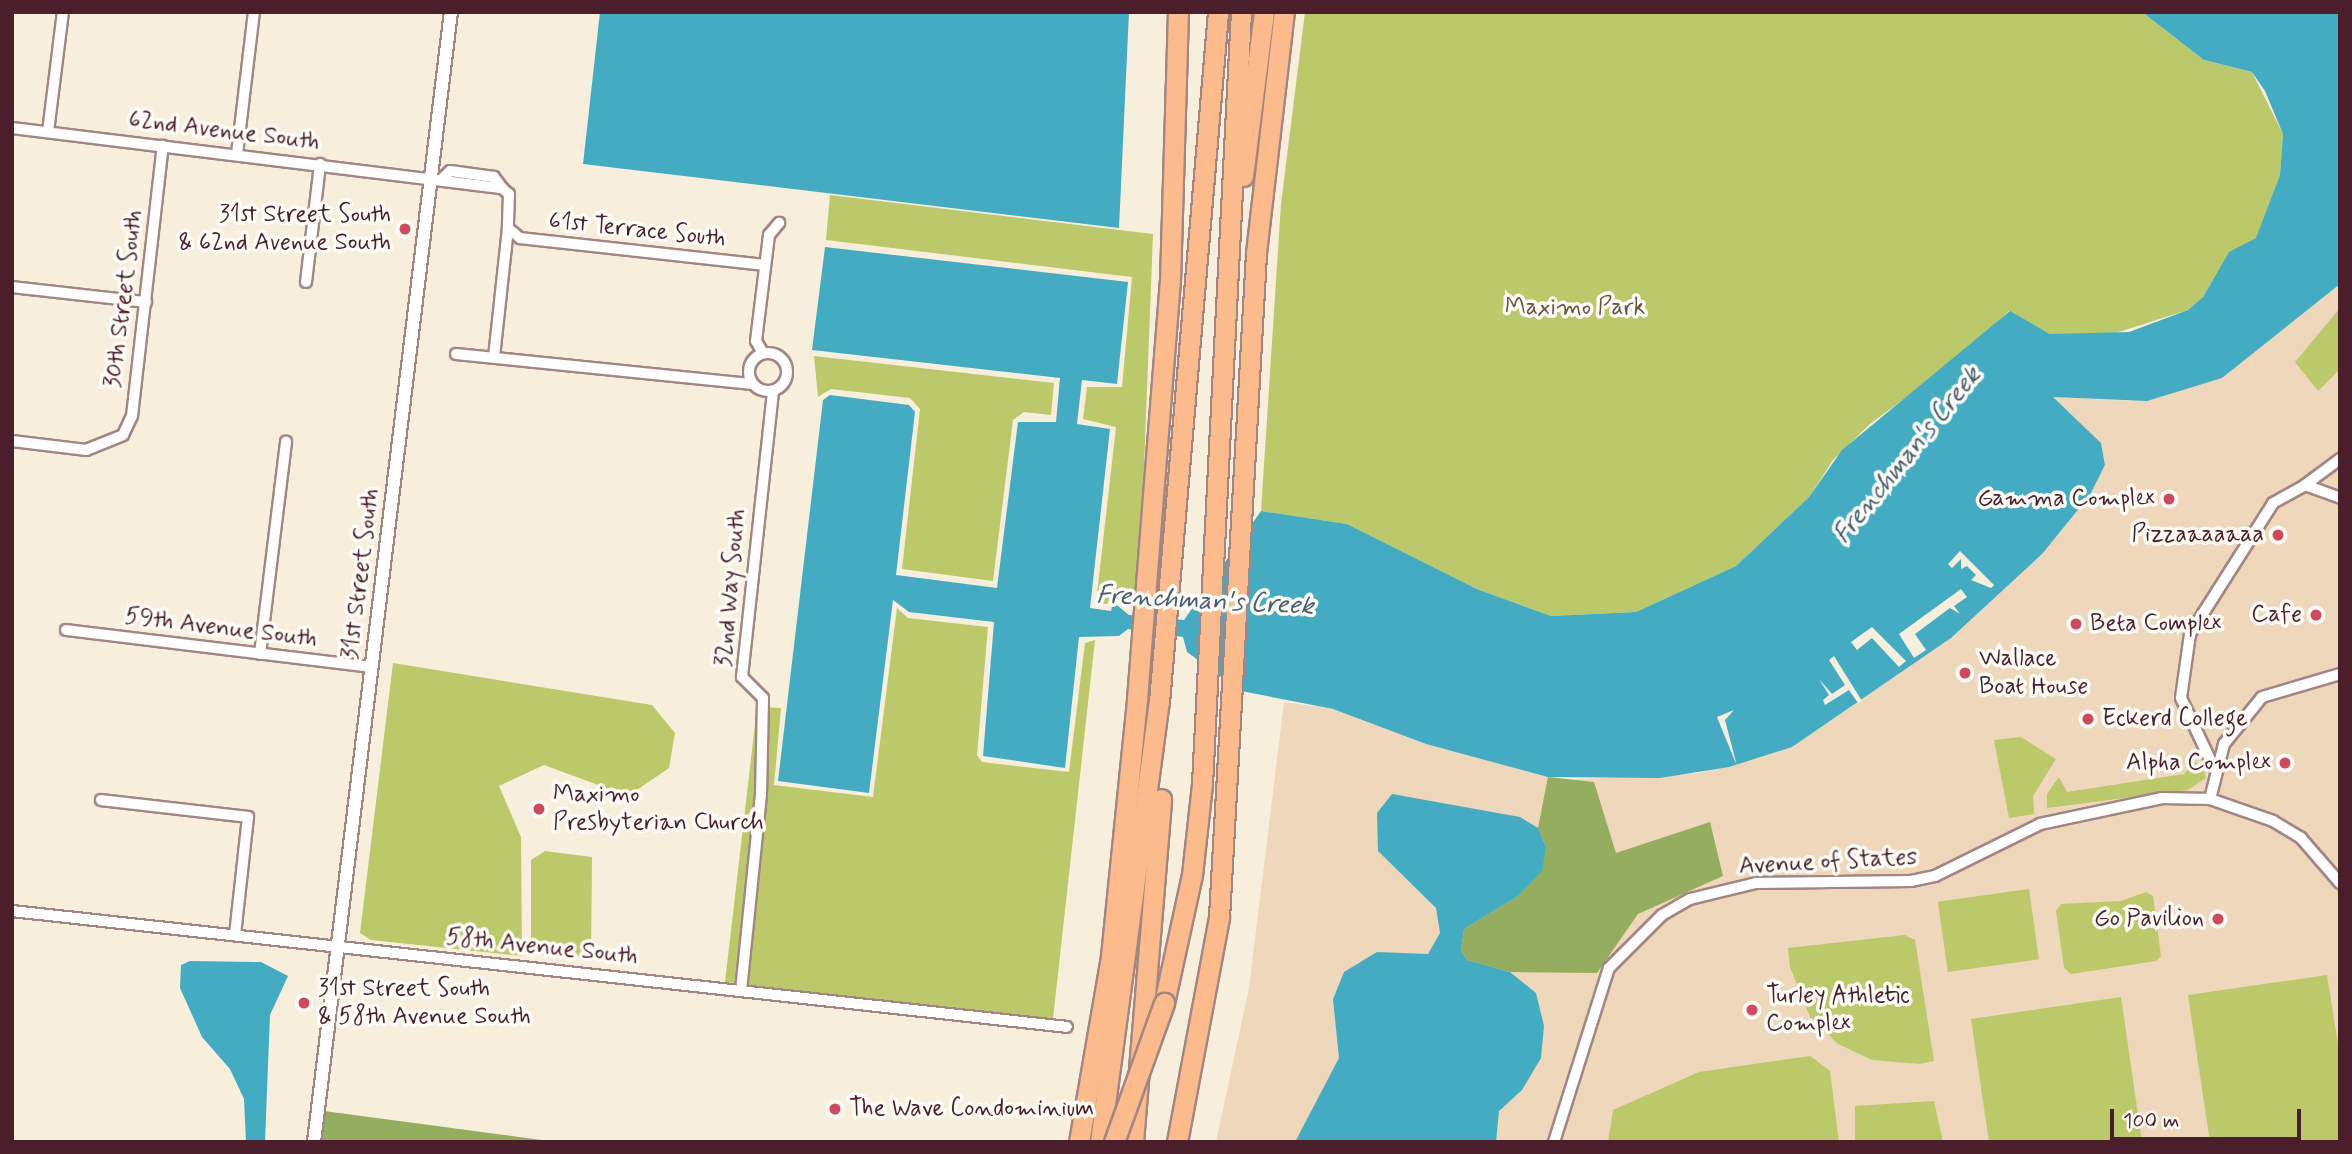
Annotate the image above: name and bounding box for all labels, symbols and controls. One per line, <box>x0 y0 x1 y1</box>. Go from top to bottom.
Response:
street label: 62nd Avenue South <box>128 105 320 157</box>
place label: 31st Street South & 62nd Avenue South <box>181 201 391 257</box>
street label: 61st Terrace South <box>547 206 727 254</box>
street label: 30th Street South <box>99 209 149 389</box>
marker: 31st Street South & 62nd Avenue South <box>397 221 413 237</box>
park label: Maximo Park <box>1505 294 1645 322</box>
water label: Frenchman's Creek <box>1827 361 1989 551</box>
place label: Gamma Complex <box>1976 485 2155 513</box>
street label: 31st Street South <box>336 487 386 661</box>
marker: Gamma Complex <box>2161 491 2177 507</box>
street label: 32nd Way South <box>710 507 752 669</box>
place label: Pizzaaaaaaa <box>2132 521 2264 549</box>
marker: Pizzaaaaaaa <box>2270 527 2286 543</box>
water label: Frenchman's Creek <box>1095 581 1315 623</box>
place label: Cafe <box>2251 601 2302 629</box>
street label: 59th Avenue South <box>125 602 317 654</box>
marker: Cafe <box>2308 607 2324 623</box>
place label: Beta Complex <box>2090 610 2228 638</box>
marker: Beta Complex <box>2068 616 2084 632</box>
place label: Wallace Boat House <box>1979 645 2087 701</box>
marker: Wallace Boat House <box>1957 665 1973 681</box>
place label: Eckerd College <box>2102 705 2250 733</box>
marker: Eckerd College <box>2080 711 2096 727</box>
place label: Alpha Complex <box>2125 749 2271 777</box>
marker: Alpha Complex <box>2277 755 2293 771</box>
place label: Maximo Presbyterian Church <box>553 781 769 837</box>
marker: Maximo Presbyterian Church <box>531 801 547 817</box>
street label: Avenue of States <box>1740 843 1916 881</box>
place label: Go Pavilion <box>2092 905 2204 933</box>
marker: Go Pavilion <box>2210 911 2226 927</box>
street label: 58th Avenue South <box>447 923 637 971</box>
place label: 31st Street South & 58th Avenue South <box>318 975 526 1031</box>
place label: Turley Athletic Complex <box>1766 982 1910 1038</box>
marker: 31st Street South & 58th Avenue South <box>296 995 312 1011</box>
marker: Turley Athletic Complex <box>1744 1002 1760 1018</box>
scale bar <box>2114 1094 2305 1138</box>
place label: The Wave Condominium <box>849 1095 1096 1123</box>
marker: The Wave Condominium <box>827 1101 843 1117</box>
text: 100 m <box>2123 1107 2179 1135</box>

